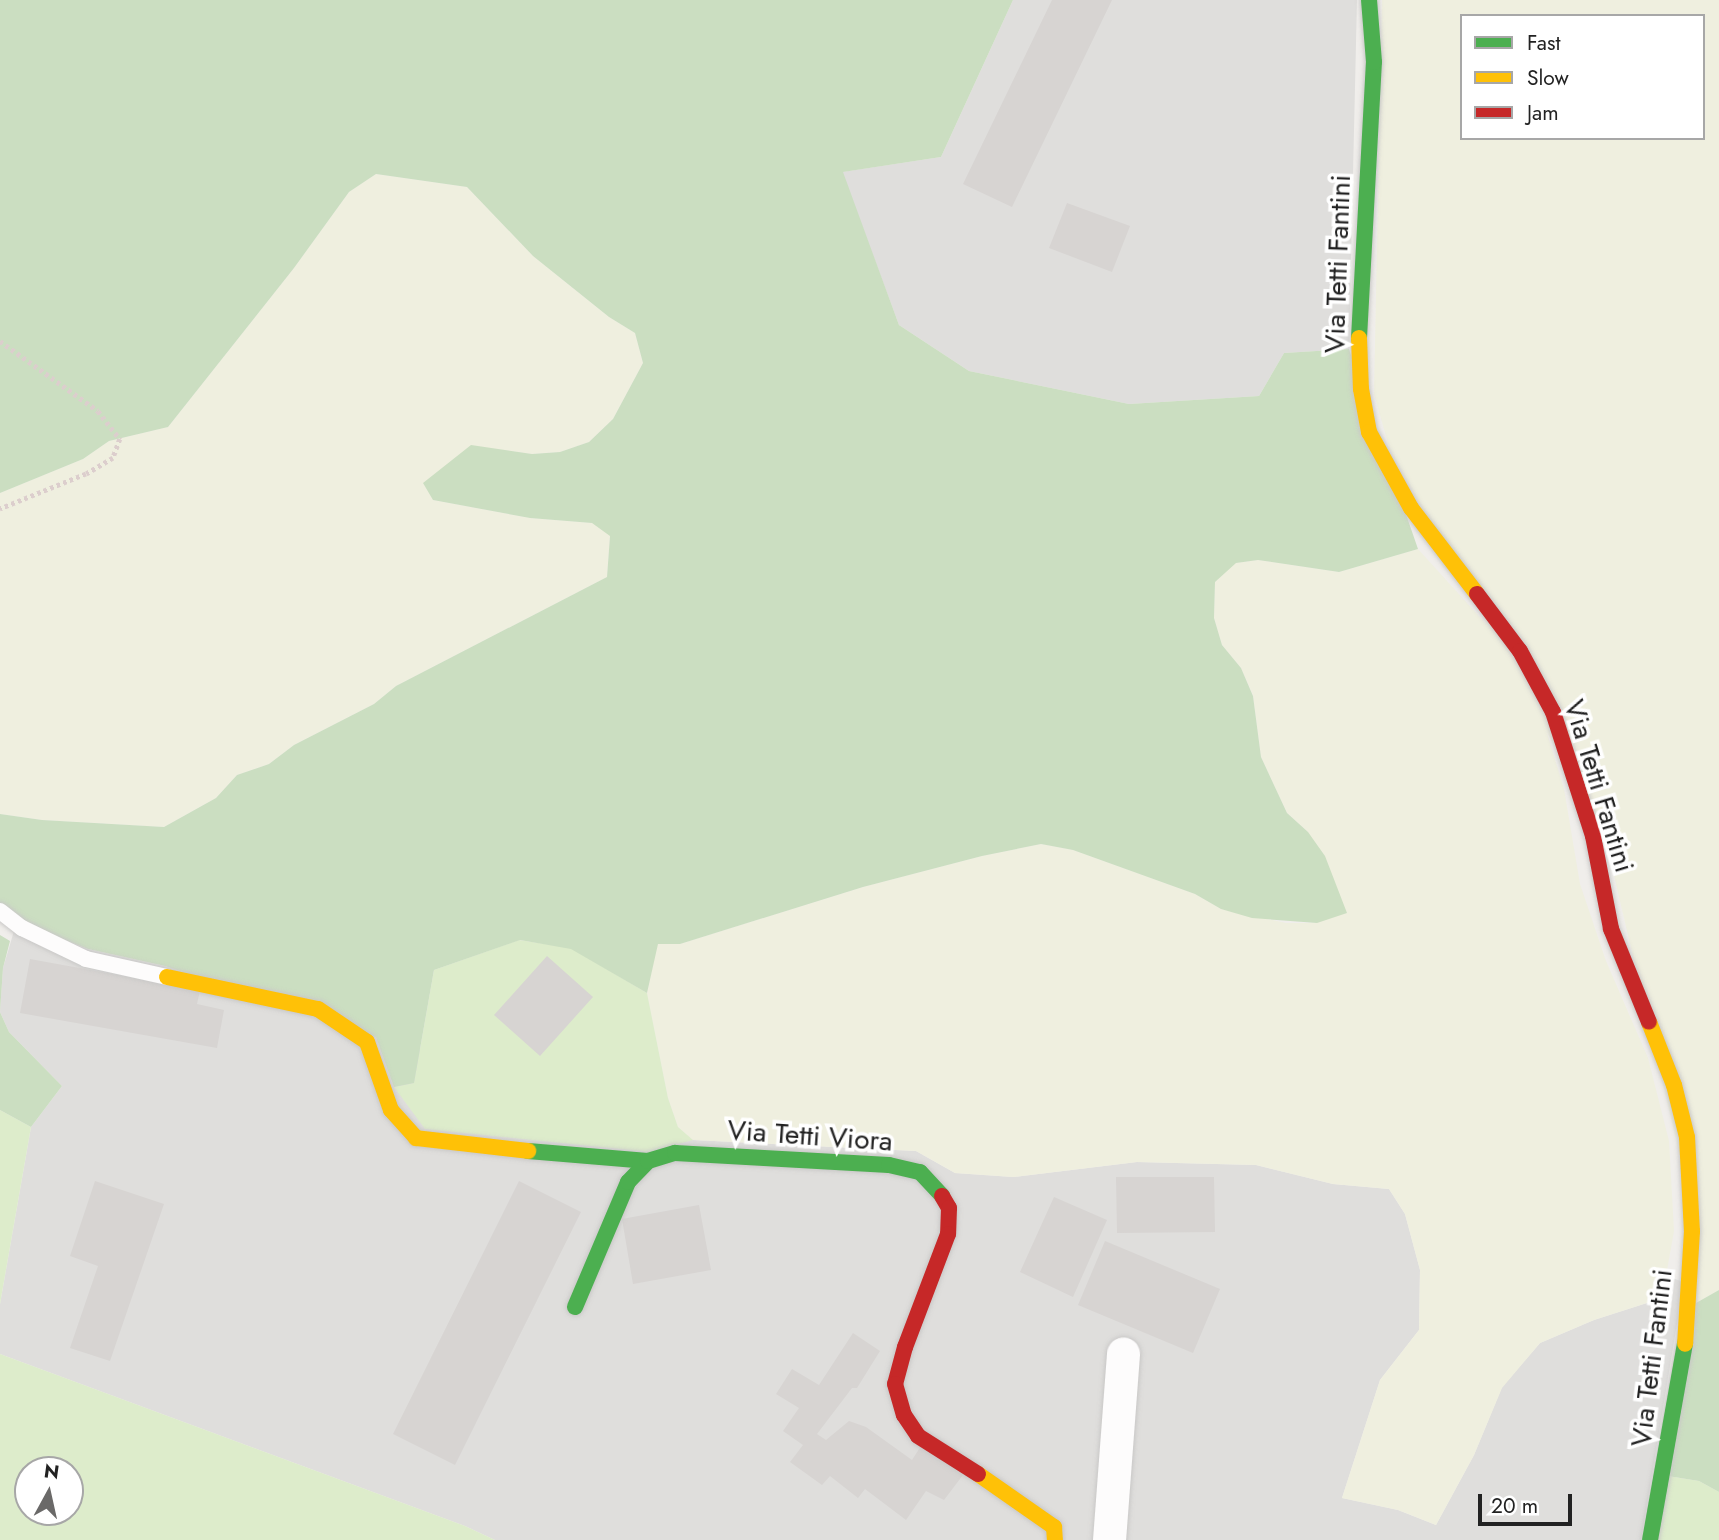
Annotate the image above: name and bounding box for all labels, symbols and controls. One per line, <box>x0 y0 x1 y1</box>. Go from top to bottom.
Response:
legend <box>1460 14 1705 140</box>
text: Fast <box>1527 28 1560 58</box>
text: Slow <box>1527 63 1569 93</box>
text: Jam <box>1527 98 1559 128</box>
street label: Via Tetti Fantini <box>1318 174 1358 354</box>
street label: Via Tetti Fantini <box>1557 696 1641 876</box>
street label: Via Tetti Viora <box>726 1113 894 1159</box>
street label: Via Tetti Fantini <box>1624 1267 1680 1449</box>
north arrow <box>14 1456 84 1526</box>
text: N <box>42 1457 61 1486</box>
scale bar <box>1481 1480 1576 1524</box>
text: 20 m <box>1491 1491 1538 1521</box>

